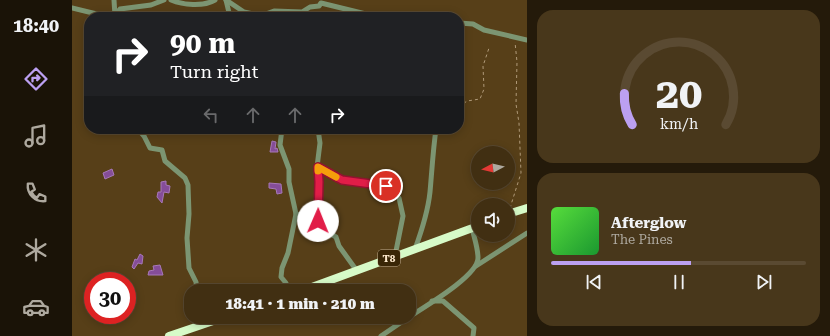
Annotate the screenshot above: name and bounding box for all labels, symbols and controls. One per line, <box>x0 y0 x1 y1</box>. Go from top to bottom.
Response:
text: 18:40 <box>13 15 59 36</box>
text: 90 m <box>170 27 235 60</box>
icon: right <box>104 28 156 80</box>
text: Turn right <box>170 61 258 82</box>
icon: directions <box>22 65 50 93</box>
text: 20 <box>655 68 702 117</box>
icon: left <box>200 104 222 126</box>
icon: ahead <box>242 104 264 126</box>
icon: ahead <box>284 104 306 126</box>
icon: right <box>326 104 348 126</box>
text: km/h <box>659 115 698 131</box>
icon: music <box>22 122 50 150</box>
north arrow <box>471 146 515 190</box>
map controls <box>471 146 515 242</box>
pin <box>369 169 403 203</box>
icon: arrive <box>375 175 397 197</box>
icon: phone <box>22 179 50 207</box>
button: sound <box>471 198 515 242</box>
position arrow <box>297 200 339 242</box>
text: Afterglow <box>611 214 686 232</box>
text: The Pines <box>611 232 673 247</box>
icon: climate <box>22 236 50 264</box>
road number: T8 <box>378 250 400 266</box>
icon: previous <box>583 271 605 293</box>
icon: pause <box>668 271 690 293</box>
icon: next <box>753 271 775 293</box>
speed limit sign: 30 <box>84 272 136 324</box>
icon: car <box>22 293 50 321</box>
text: 18:41 · 1 min · 210 m <box>225 295 375 313</box>

